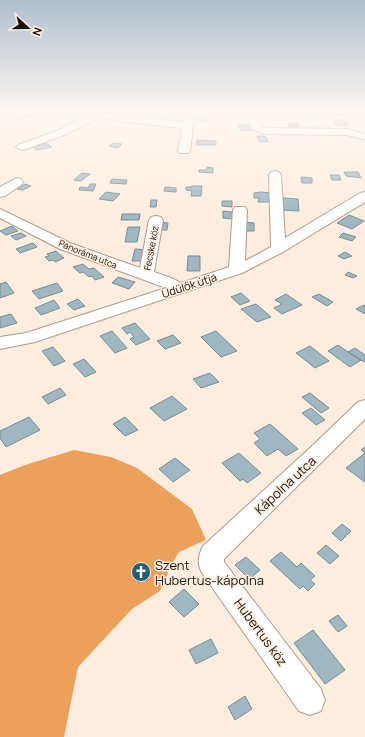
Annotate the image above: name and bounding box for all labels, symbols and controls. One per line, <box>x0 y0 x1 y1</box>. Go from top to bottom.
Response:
north arrow <box>8 8 48 48</box>
text: N <box>29 25 46 38</box>
street label: Fecske köz <box>140 224 162 271</box>
street label: Panoráma utca <box>57 236 119 272</box>
street label: Üdülők útja <box>159 269 219 301</box>
street label: Kápolna utca <box>250 452 320 518</box>
place label: Szent Hubertus-kápolna <box>155 556 264 589</box>
church icon: Szent Hubertus-kápolna <box>130 561 152 583</box>
street label: Hubertus köz <box>230 595 292 670</box>

